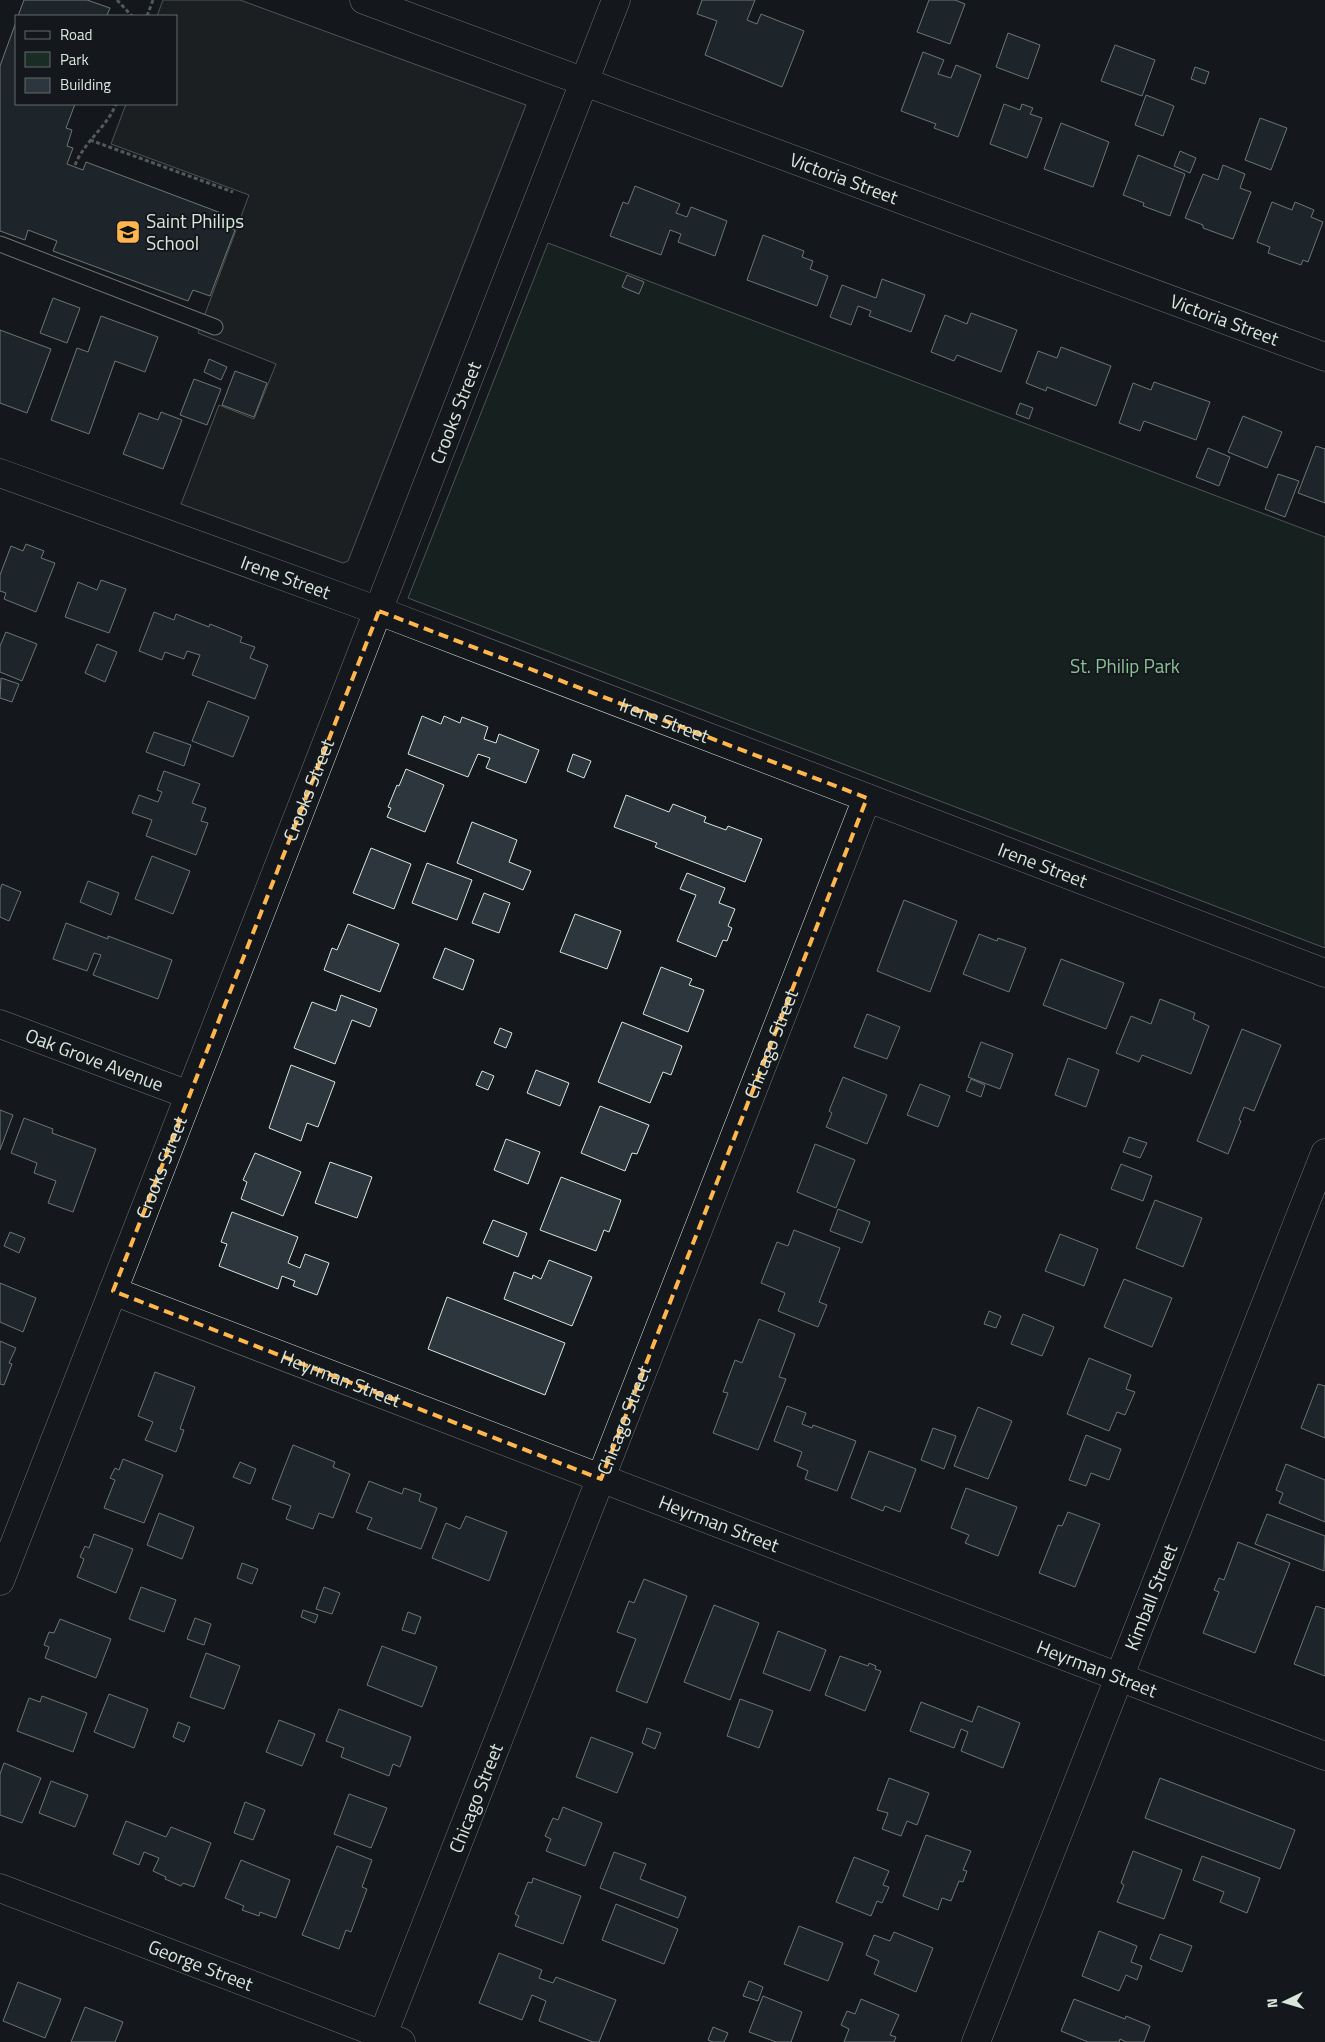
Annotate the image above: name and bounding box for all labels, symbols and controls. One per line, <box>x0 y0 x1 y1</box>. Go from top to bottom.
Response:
legend <box>15 15 178 105</box>
text: Road <box>60 23 92 46</box>
text: Park <box>60 48 89 71</box>
text: Building <box>60 73 111 96</box>
street label: Victoria Street <box>786 144 903 211</box>
place label: Saint Philips School <box>146 206 244 257</box>
school or university icon: Saint Philips School <box>115 219 141 245</box>
street label: Victoria Street <box>1166 286 1283 353</box>
street label: Crooks Street <box>422 357 488 468</box>
street label: Irene Street <box>237 547 335 606</box>
park label: St. Philip Park <box>1070 651 1180 680</box>
street label: Irene Street <box>616 689 714 750</box>
street label: Crooks Street <box>275 734 341 845</box>
street label: Irene Street <box>994 834 1092 895</box>
street label: Chicago Street <box>736 984 805 1103</box>
street label: Oak Grove Avenue <box>21 1020 168 1098</box>
street label: Crooks Street <box>128 1111 194 1223</box>
street label: Heyrman Street <box>277 1342 406 1414</box>
street label: Chicago Street <box>588 1360 658 1479</box>
street label: Heyrman Street <box>655 1487 784 1559</box>
street label: Kimball Street <box>1116 1539 1184 1654</box>
street label: Heyrman Street <box>1033 1632 1162 1704</box>
street label: Chicago Street <box>440 1738 510 1857</box>
street label: George Street <box>144 1931 258 1998</box>
north arrow <box>1260 1977 1310 2027</box>
text: N <box>1261 1997 1282 2009</box>

